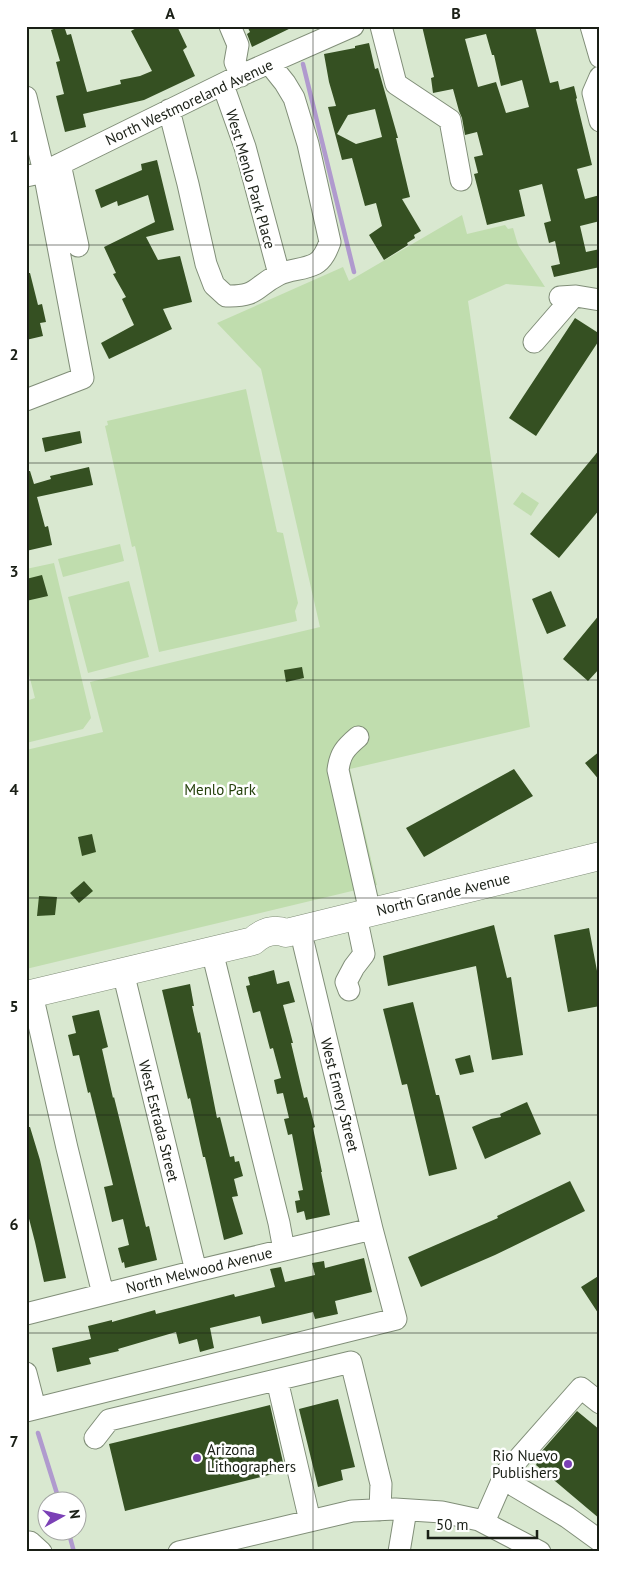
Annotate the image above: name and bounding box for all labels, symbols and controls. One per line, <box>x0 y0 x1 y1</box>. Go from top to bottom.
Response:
text: A <box>165 3 175 23</box>
text: B <box>451 3 461 23</box>
street label: North Westmoreland Avenue <box>102 55 276 149</box>
street label: West Menlo Park Place <box>222 107 280 251</box>
text: 1 <box>9 126 19 146</box>
text: 2 <box>9 344 19 364</box>
text: 3 <box>9 561 19 581</box>
text: 4 <box>9 779 19 799</box>
park label: Menlo Park <box>184 780 257 799</box>
street label: North Grande Avenue <box>374 868 512 920</box>
text: 5 <box>9 996 19 1016</box>
street label: West Emery Street <box>317 1036 363 1154</box>
street label: West Estrada Street <box>135 1058 183 1184</box>
text: 6 <box>9 1214 19 1234</box>
street label: North Melwood Avenue <box>124 1243 274 1297</box>
text: 7 <box>9 1431 19 1451</box>
place label: Arizona Lithographers <box>207 1440 296 1476</box>
place label: Rio Nuevo Publishers <box>492 1446 558 1482</box>
marker: Arizona Lithographers <box>191 1452 203 1464</box>
marker: Rio Nuevo Publishers <box>562 1458 574 1470</box>
north arrow <box>38 1490 88 1540</box>
text: N <box>65 1508 84 1520</box>
scale bar <box>428 1508 537 1540</box>
text: 50 m <box>436 1515 469 1534</box>

